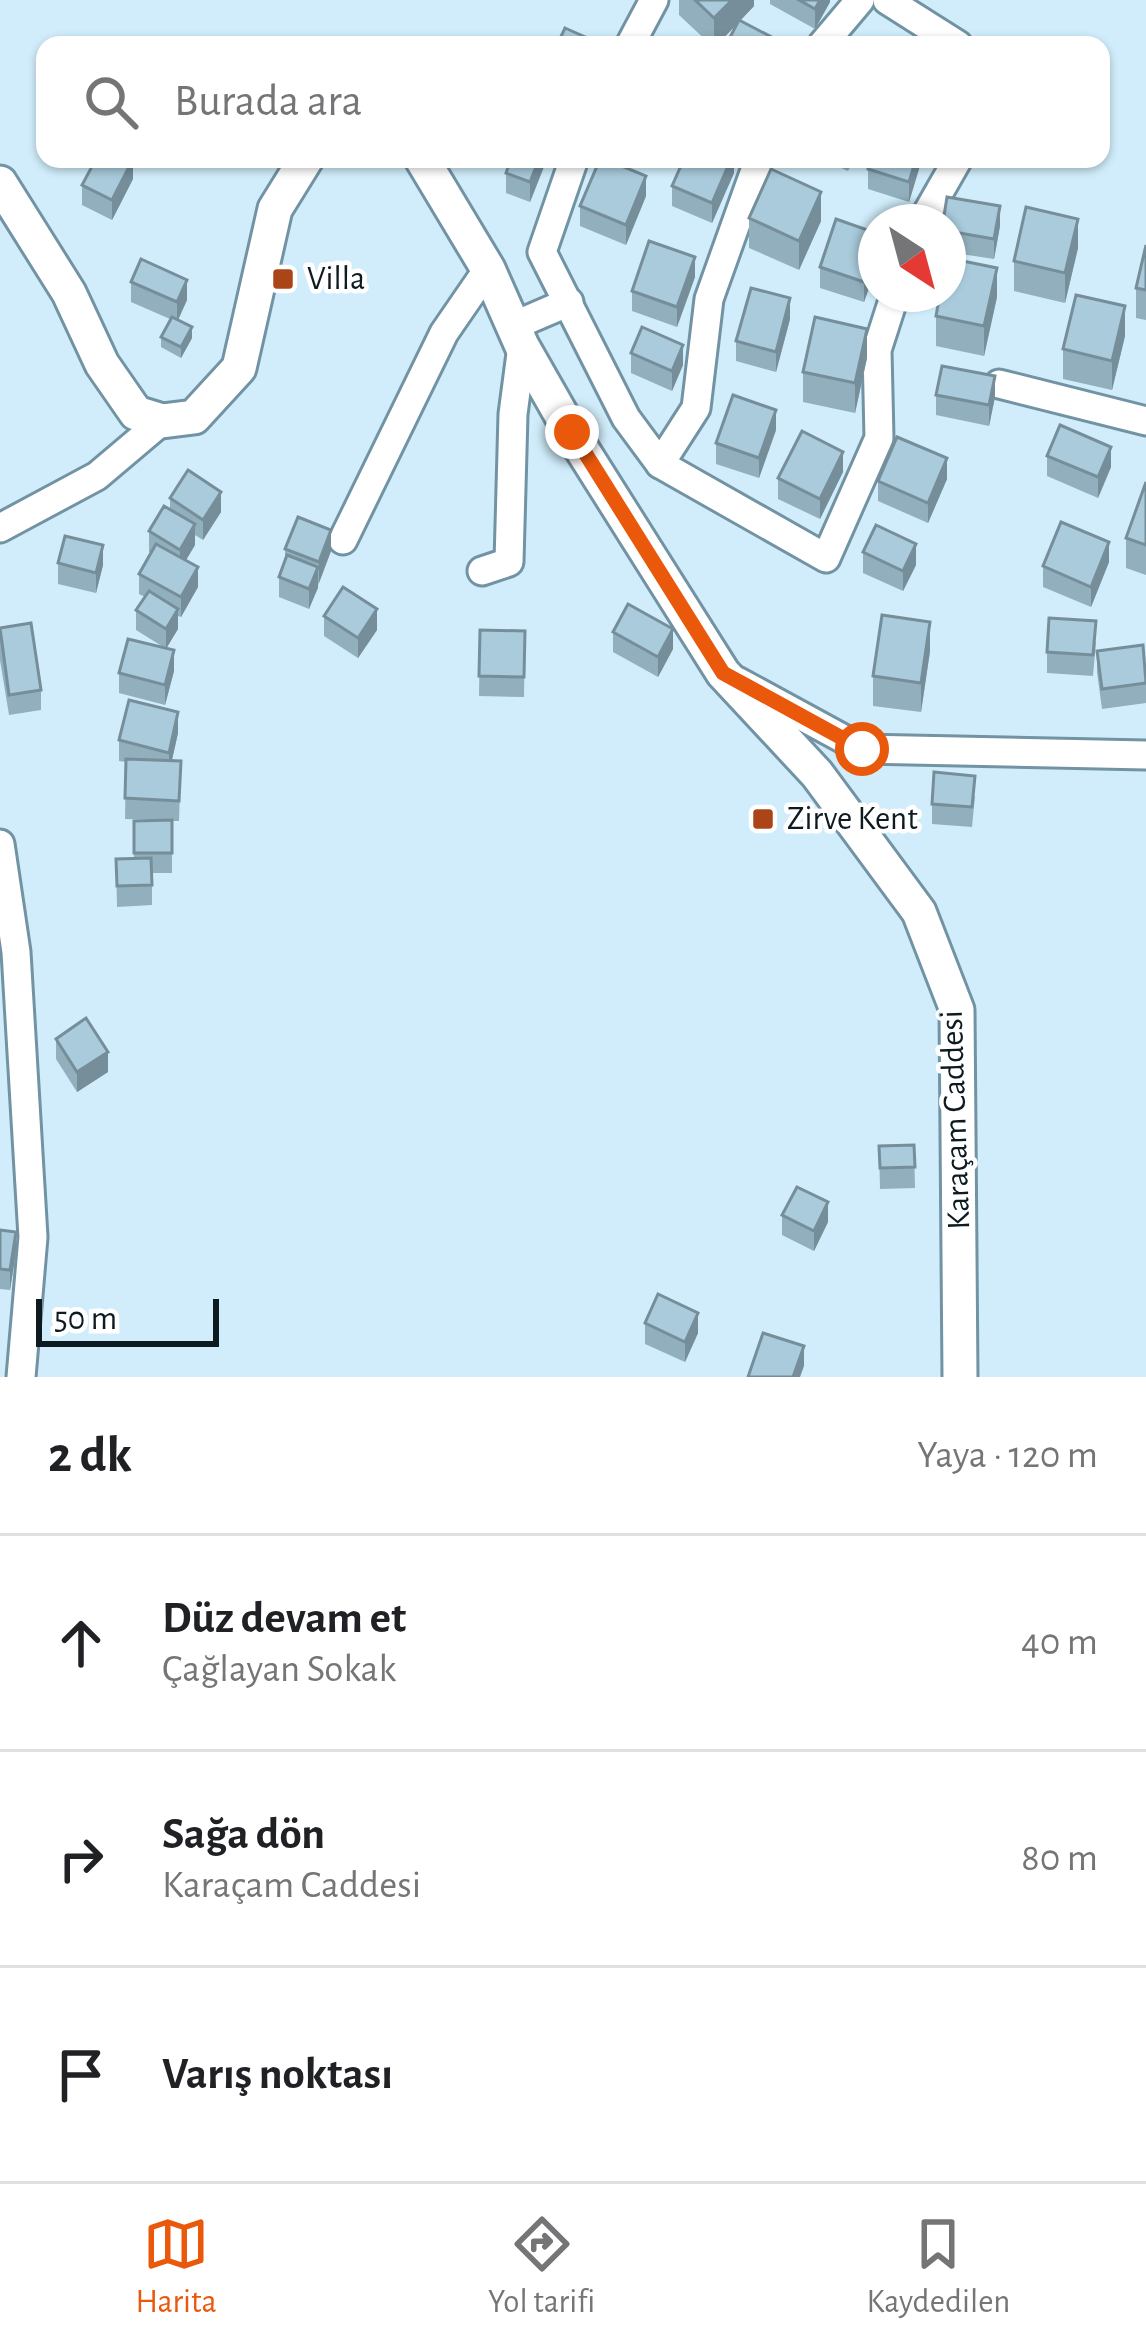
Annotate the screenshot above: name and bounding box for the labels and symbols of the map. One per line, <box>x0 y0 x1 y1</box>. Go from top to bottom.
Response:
north arrow <box>858 204 966 312</box>
place label: Villa <box>307 263 365 296</box>
marker: Villa <box>270 266 296 292</box>
route end <box>545 405 599 459</box>
route start <box>835 722 889 776</box>
place label: Zirve Kent <box>787 803 918 836</box>
marker: Zirve Kent <box>750 806 776 832</box>
street label: Karaçam Caddesi <box>936 1010 976 1230</box>
scale bar <box>36 1293 219 1346</box>

